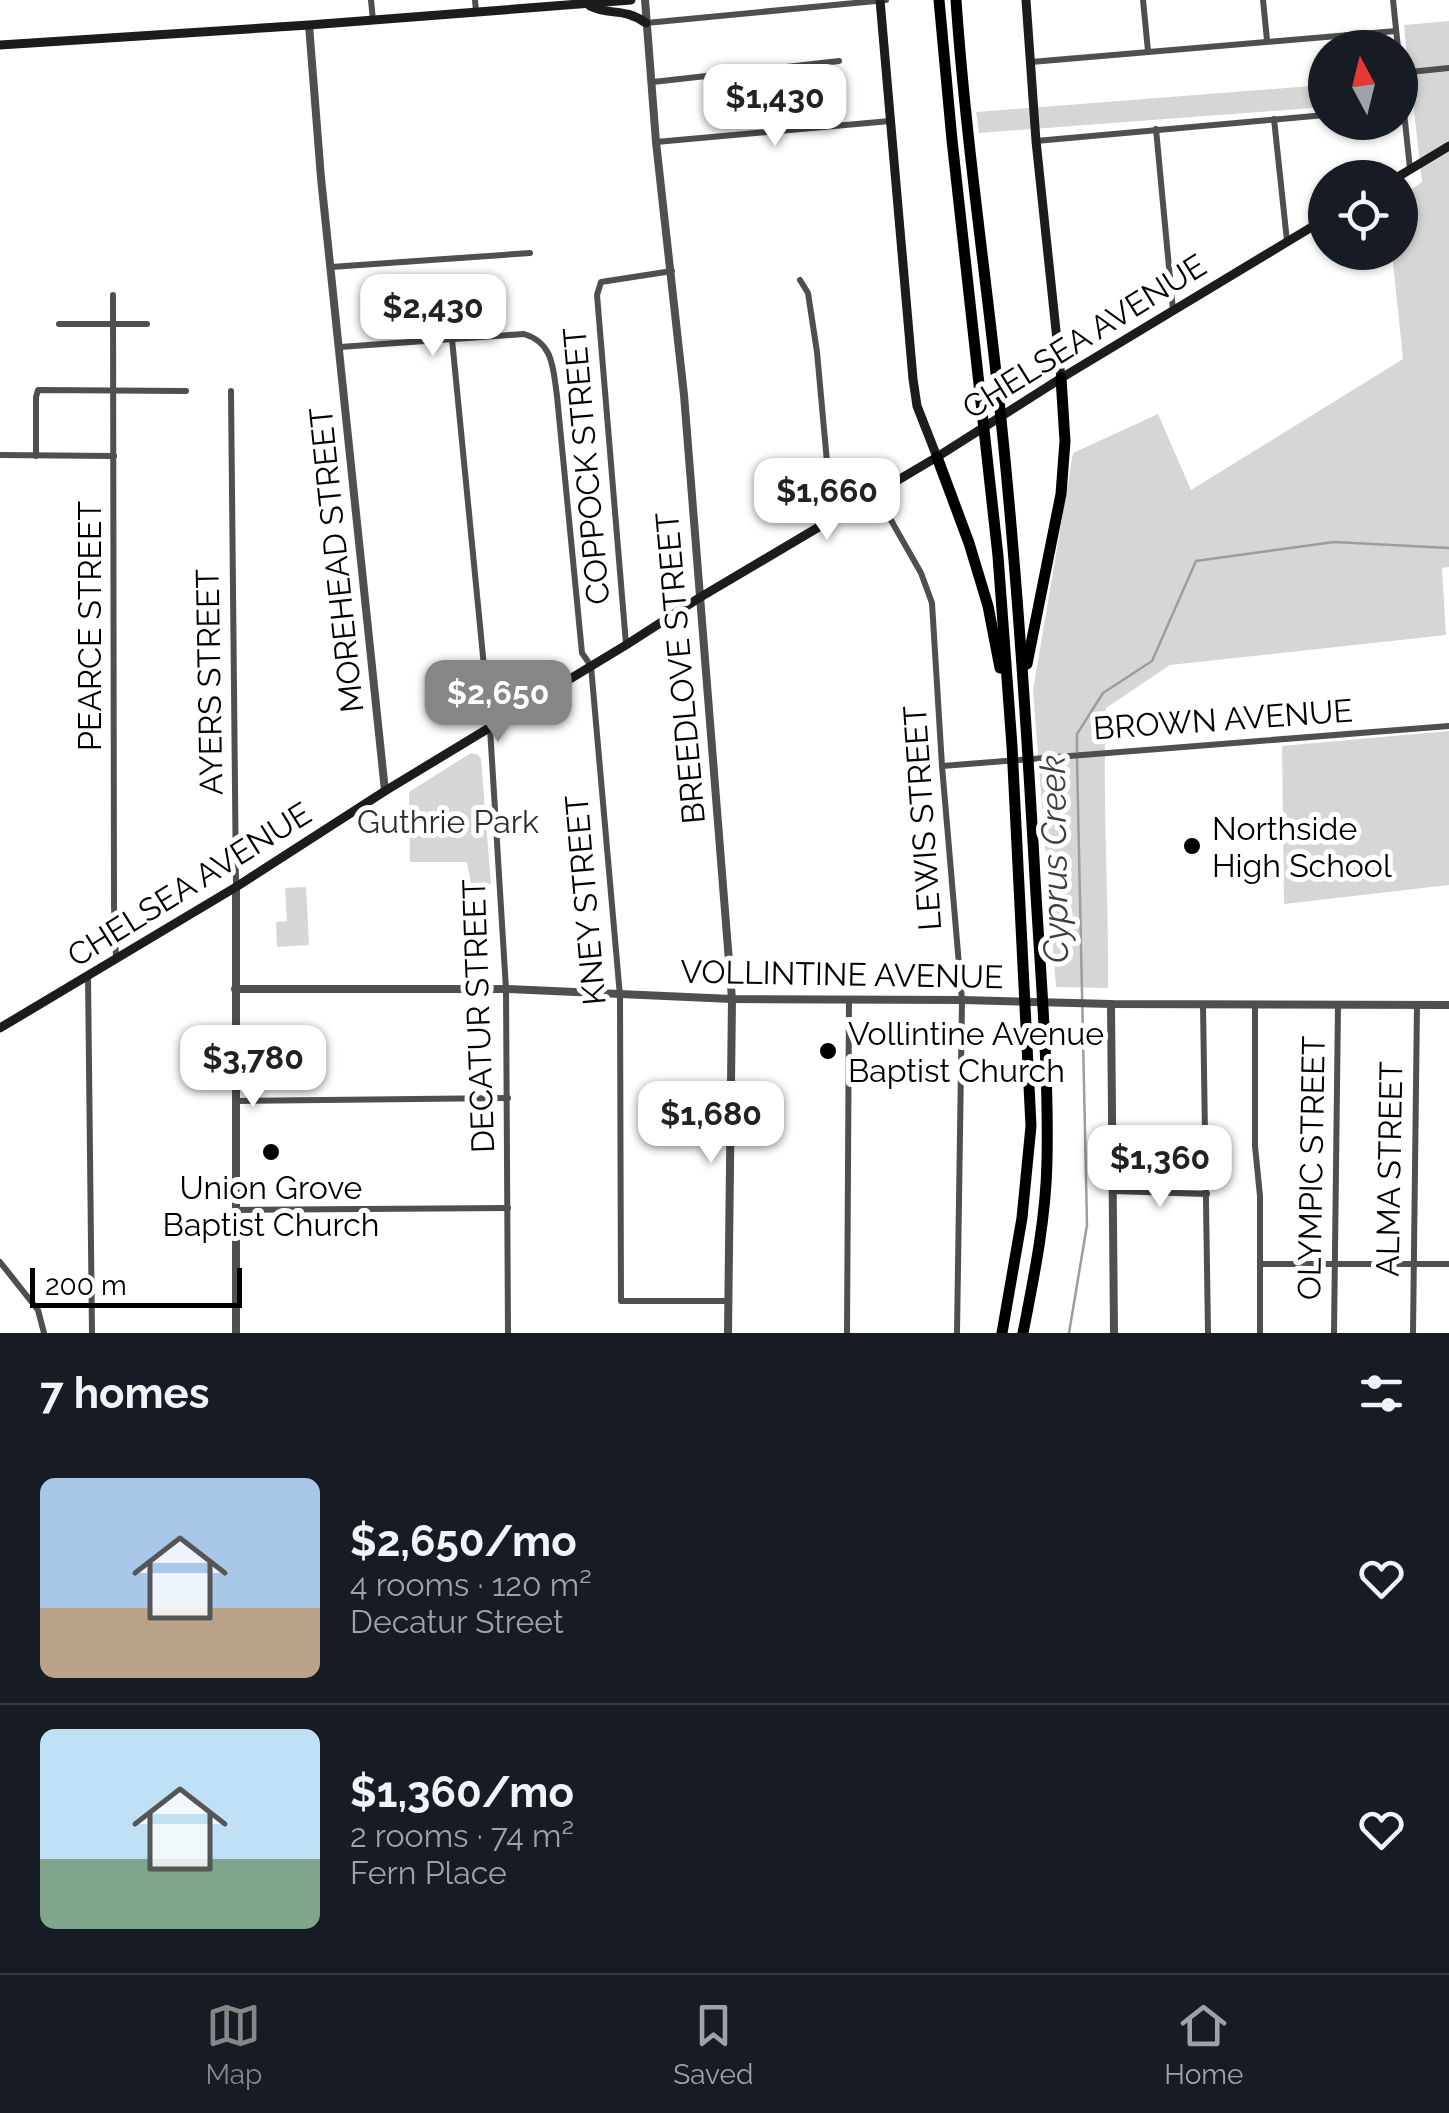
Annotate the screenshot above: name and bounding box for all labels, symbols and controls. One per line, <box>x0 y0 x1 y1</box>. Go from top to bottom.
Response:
north arrow <box>1308 30 1418 140</box>
map controls <box>1308 30 1418 270</box>
pin: $1,430 <box>694 64 856 149</box>
text: $1,430 <box>725 78 825 115</box>
button: locate <box>1308 160 1418 270</box>
street label: CHELSEA AVENUE <box>956 246 1212 426</box>
pin: $2,430 <box>352 274 514 359</box>
text: $2,430 <box>382 288 484 325</box>
street label: COPPOCK STREET <box>555 326 617 606</box>
street label: MOREHEAD STREET <box>302 406 370 714</box>
pin: $1,660 <box>746 458 908 543</box>
text: $1,660 <box>776 472 878 509</box>
street label: PEARCE STREET <box>71 501 108 751</box>
street label: BREEDLOVE STREET <box>648 511 712 825</box>
street label: AYERS STREET <box>189 569 229 795</box>
pin: $2,650 <box>417 660 579 745</box>
text: $2,650 <box>447 674 549 711</box>
street label: BROWN AVENUE <box>1092 691 1354 747</box>
street label: LEWIS STREET <box>896 704 948 932</box>
water label: Cyprus Creek <box>1032 754 1076 964</box>
street label: KNEY STREET <box>557 793 613 1007</box>
street label: CHELSEA AVENUE <box>61 794 317 974</box>
park label: Guthrie Park <box>357 803 539 840</box>
place label: Northside High School <box>1212 810 1392 884</box>
marker: Northside High School <box>1181 835 1203 857</box>
street label: DECATUR STREET <box>455 878 501 1154</box>
street label: VOLLINTINE AVENUE <box>680 953 1004 995</box>
place label: Vollintine Avenue Baptist Church <box>848 1015 1104 1089</box>
pin: $3,780 <box>172 1025 334 1110</box>
street label: OLYMPIC STREET <box>1290 1036 1332 1300</box>
text: $3,780 <box>202 1039 304 1076</box>
marker: Vollintine Avenue Baptist Church <box>817 1040 839 1062</box>
street label: ALMA STREET <box>1369 1061 1409 1277</box>
pin: $1,680 <box>630 1081 792 1166</box>
text: $1,680 <box>660 1095 762 1132</box>
pin: $1,360 <box>1079 1125 1241 1210</box>
text: $1,360 <box>1110 1139 1210 1176</box>
marker: Union Grove Baptist Church <box>260 1141 282 1163</box>
place label: Union Grove Baptist Church <box>163 1169 379 1243</box>
scale bar <box>30 1263 242 1308</box>
text: 200 m <box>45 1269 127 1302</box>
icon: filters <box>1354 1366 1409 1421</box>
text: 7 homes <box>40 1369 209 1418</box>
text: $2,650/mo <box>350 1517 577 1566</box>
icon: home <box>120 1518 240 1638</box>
icon: heart <box>1354 1551 1409 1606</box>
text: 4 rooms · 120 m² <box>350 1566 592 1603</box>
text: Decatur Street <box>350 1603 564 1640</box>
text: $1,360/mo <box>350 1768 574 1817</box>
icon: home <box>120 1769 240 1889</box>
icon: heart <box>1354 1802 1409 1857</box>
text: 2 rooms · 74 m² <box>350 1817 574 1854</box>
text: Fern Place <box>350 1854 507 1891</box>
tab: Map <box>205 1998 262 2091</box>
tab: Saved <box>673 1998 753 2091</box>
tab: Home <box>1164 1998 1244 2091</box>

